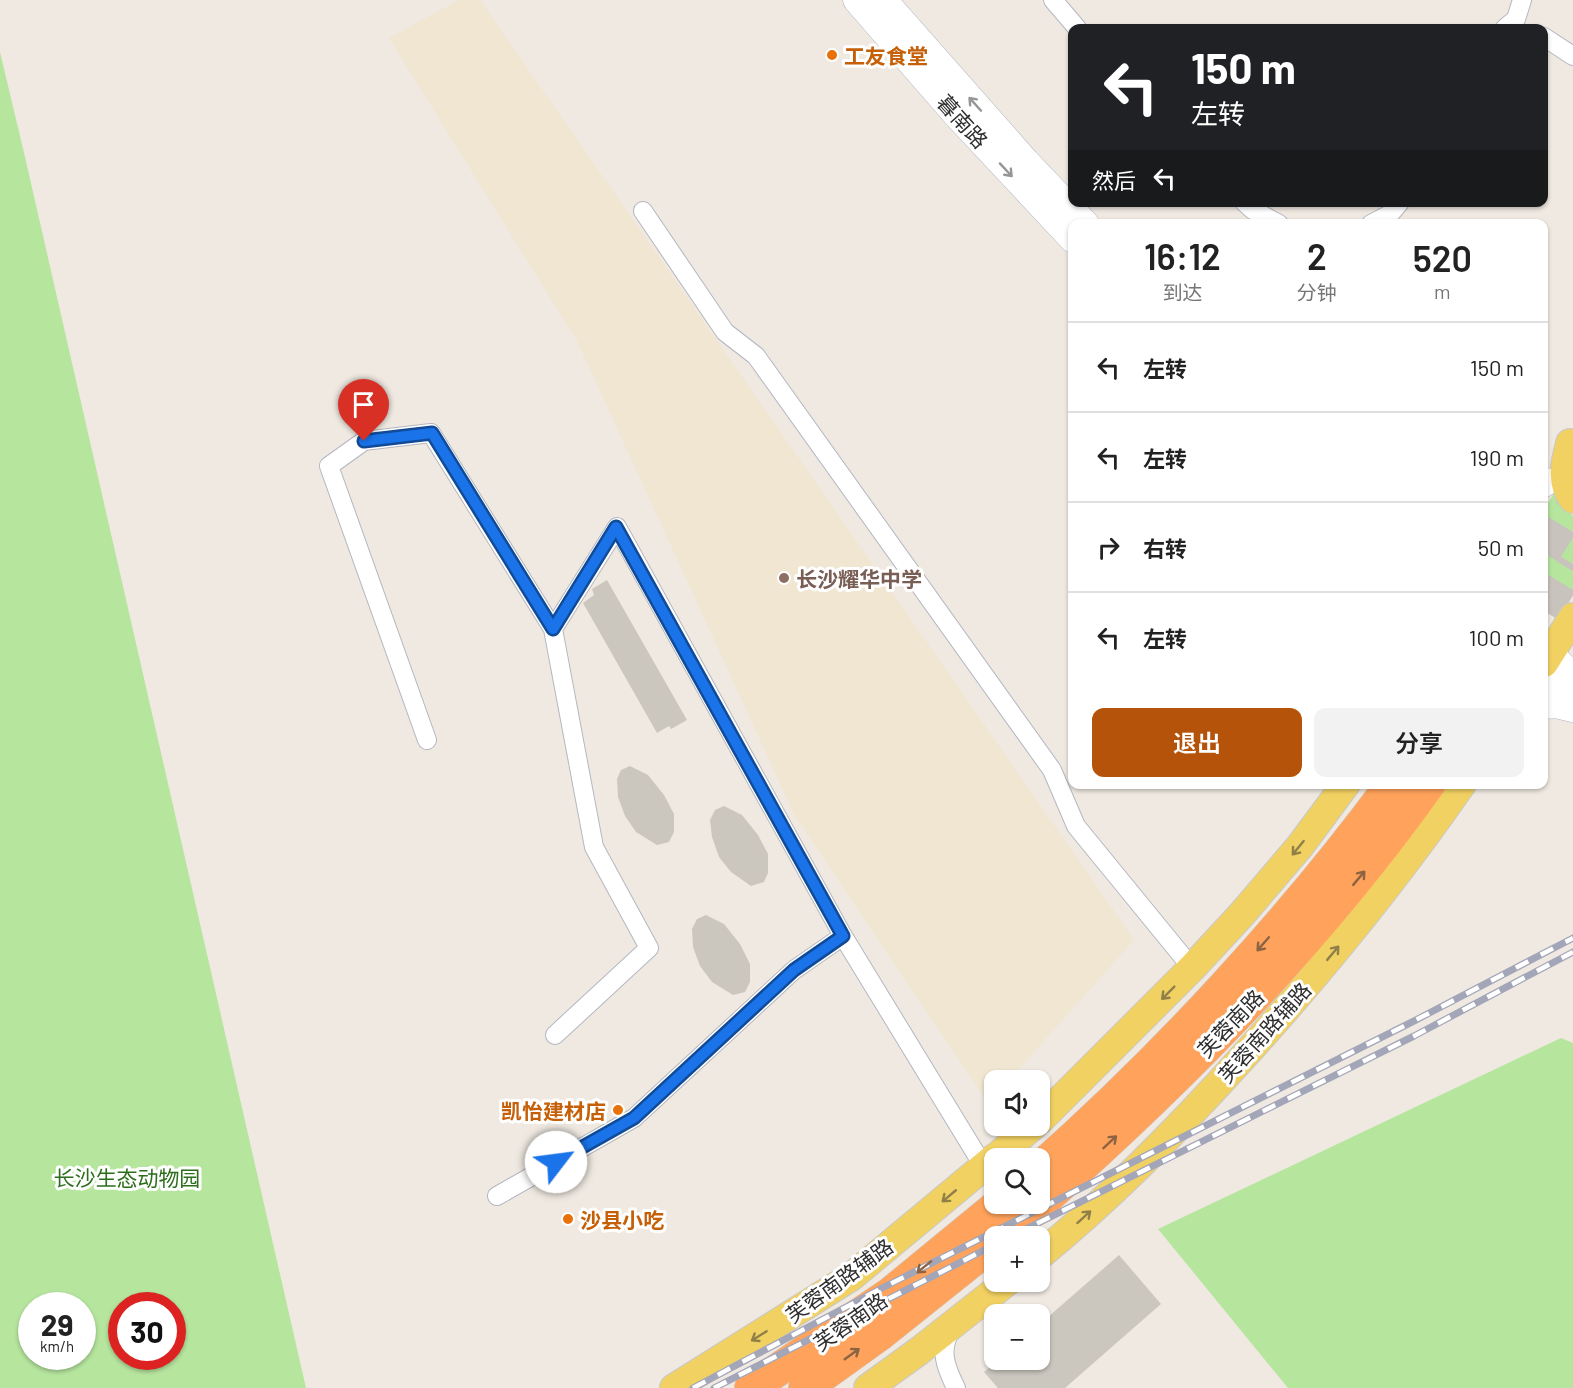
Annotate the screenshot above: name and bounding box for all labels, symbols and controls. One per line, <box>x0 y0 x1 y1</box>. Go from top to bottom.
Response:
text: 150 m <box>1191 42 1296 92</box>
place label: 工友食堂 <box>844 43 928 68</box>
marker: 工友食堂 <box>825 48 839 62</box>
icon: left <box>1092 48 1170 126</box>
street label: 暮南路 <box>933 89 993 153</box>
one-way arrow <box>968 97 982 112</box>
text: 左转 <box>1191 97 1245 129</box>
one-way arrow <box>999 162 1013 177</box>
icon: left <box>1148 162 1181 195</box>
text: 然后 <box>1092 167 1136 193</box>
text: 16:12 <box>1144 234 1221 277</box>
text: 2 <box>1307 234 1327 277</box>
text: 520 <box>1413 236 1472 279</box>
text: m <box>1434 279 1451 303</box>
text: 到达 <box>1162 280 1202 304</box>
text: 分钟 <box>1297 280 1337 304</box>
icon: left <box>1092 351 1125 384</box>
text: 150 m <box>1470 354 1524 380</box>
text: 左转 <box>1143 355 1187 381</box>
pin <box>338 379 389 441</box>
icon: arrive <box>347 388 380 421</box>
icon: left <box>1092 441 1125 474</box>
text: 190 m <box>1470 444 1524 470</box>
text: 左转 <box>1143 445 1187 471</box>
icon: right <box>1092 531 1125 564</box>
text: 50 m <box>1478 534 1524 560</box>
text: 右转 <box>1143 535 1187 561</box>
place label: 长沙耀华中学 <box>796 566 922 591</box>
marker: 长沙耀华中学 <box>777 571 791 585</box>
icon: left <box>1092 621 1125 654</box>
text: 100 m <box>1469 624 1524 650</box>
text: 左转 <box>1143 625 1187 651</box>
button: 退出 <box>1092 708 1302 777</box>
button: 分享 <box>1314 708 1524 777</box>
one-way arrow <box>1291 840 1305 855</box>
one-way arrow <box>1352 870 1365 886</box>
one-way arrow <box>1256 936 1269 952</box>
one-way arrow <box>1326 946 1340 961</box>
street label: 芙蓉南路辅路 <box>1213 977 1315 1087</box>
street label: 芙蓉南路 <box>1192 984 1268 1062</box>
one-way arrow <box>1160 985 1175 1000</box>
map controls <box>984 1070 1050 1370</box>
button: sound <box>984 1070 1050 1136</box>
place label: 凯怡建材店 <box>501 1098 606 1123</box>
marker: 凯怡建材店 <box>611 1103 625 1117</box>
position arrow <box>524 1130 588 1194</box>
one-way arrow <box>1102 1134 1117 1149</box>
button: search <box>984 1148 1050 1214</box>
park label: 长沙生态动物园 <box>54 1165 201 1190</box>
one-way arrow <box>942 1189 958 1202</box>
place label: 沙县小吃 <box>580 1207 664 1232</box>
one-way arrow <box>1076 1210 1091 1224</box>
marker: 沙县小吃 <box>561 1212 575 1226</box>
button: + <box>984 1226 1050 1292</box>
street label: 芙蓉南路辅路 <box>781 1233 897 1327</box>
one-way arrow <box>916 1261 932 1274</box>
street label: 芙蓉南路 <box>808 1287 892 1355</box>
speed limit sign: 30 <box>108 1292 186 1370</box>
button: − <box>984 1304 1050 1370</box>
text: 29 <box>41 1306 73 1342</box>
one-way arrow <box>751 1330 768 1342</box>
text: km/h <box>40 1337 74 1355</box>
one-way arrow <box>844 1348 860 1360</box>

